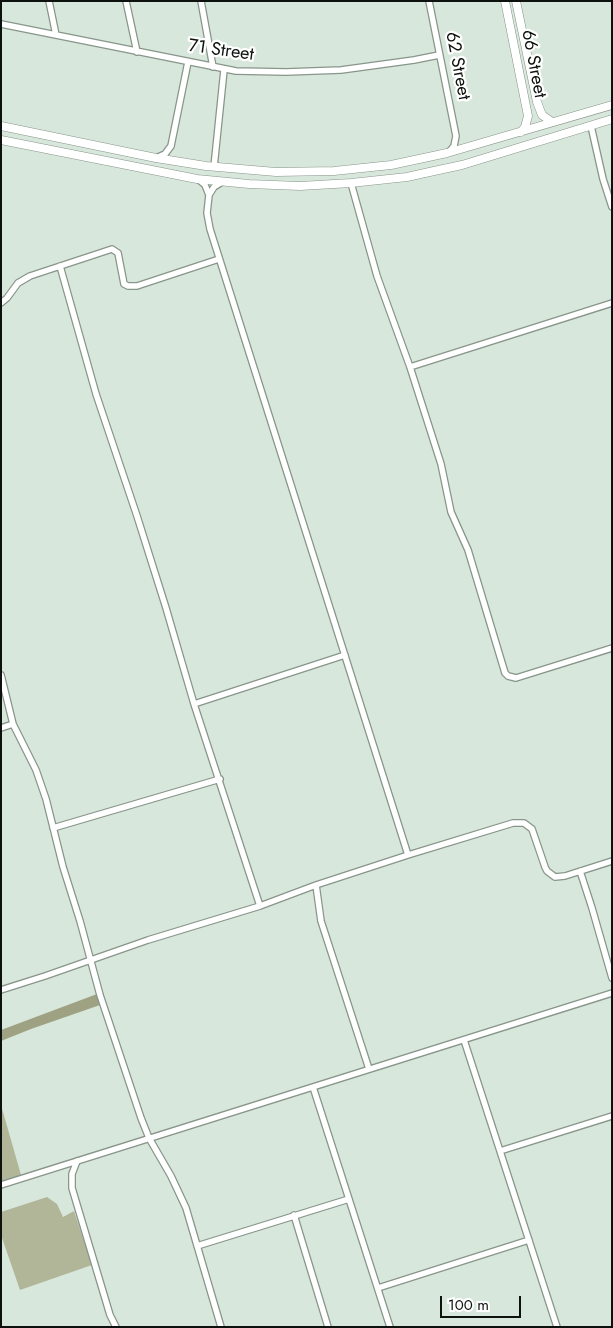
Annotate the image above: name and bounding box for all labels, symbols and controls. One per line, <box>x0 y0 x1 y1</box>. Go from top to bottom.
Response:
street label: 66 Street <box>516 28 550 100</box>
street label: 62 Street <box>440 30 474 102</box>
street label: 71 Street <box>187 36 255 66</box>
scale bar <box>443 1286 524 1318</box>
text: 100 m <box>448 1294 489 1316</box>

